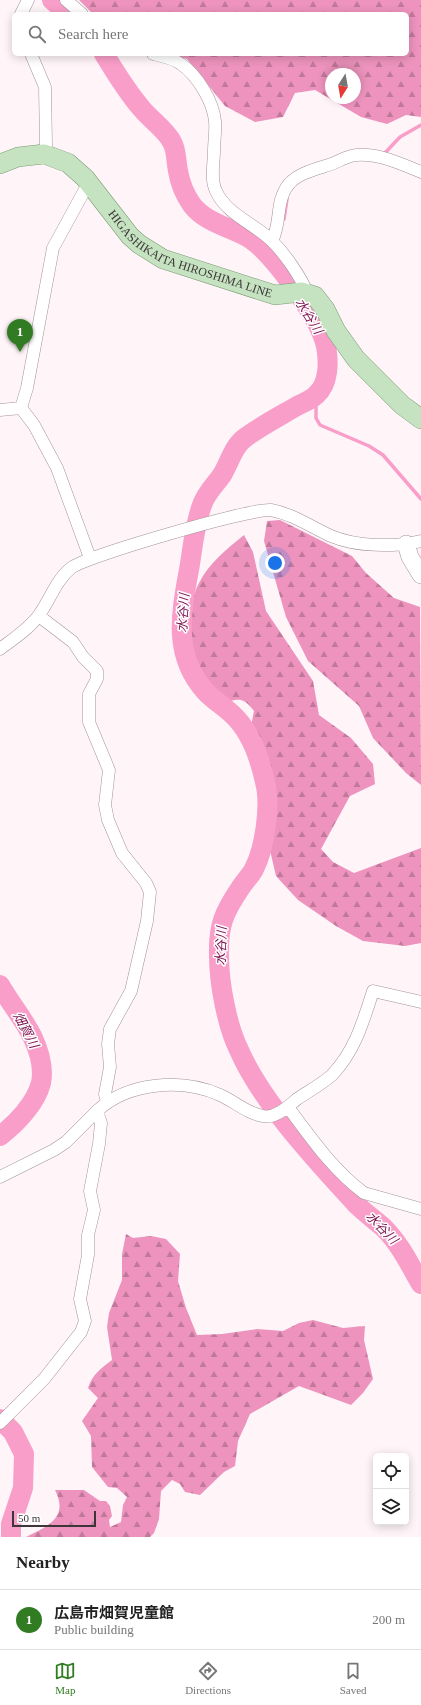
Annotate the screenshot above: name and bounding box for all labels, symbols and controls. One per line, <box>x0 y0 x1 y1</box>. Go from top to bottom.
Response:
search box <box>12 12 409 56</box>
icon: search <box>26 23 48 45</box>
text: Search here <box>58 26 128 42</box>
north arrow <box>325 68 361 104</box>
street label: HIGASHIKAITA HIROSHIMA LINE <box>105 207 274 301</box>
water label: 水谷川 <box>292 295 327 338</box>
pin: 1 <box>7 319 33 352</box>
your location <box>265 553 285 573</box>
water label: 水谷川 <box>174 591 192 633</box>
water label: 水谷川 <box>213 924 229 966</box>
water label: 畑賀川 <box>10 1009 43 1052</box>
water label: 水谷川 <box>363 1209 402 1249</box>
map controls <box>373 1453 409 1525</box>
button: locate <box>373 1453 409 1489</box>
button: layers <box>373 1489 409 1525</box>
scale bar <box>12 1509 96 1528</box>
text: 50 m <box>18 1512 40 1524</box>
text: Nearby <box>16 1553 70 1572</box>
text: 広島市畑賀児童館 <box>54 1605 174 1621</box>
text: 1 <box>26 1612 32 1627</box>
text: 200 m <box>372 1612 405 1627</box>
text: Public building <box>54 1622 134 1637</box>
tab: Map <box>54 1660 76 1696</box>
tab: Directions <box>185 1660 231 1696</box>
tab: Saved <box>340 1660 367 1696</box>

